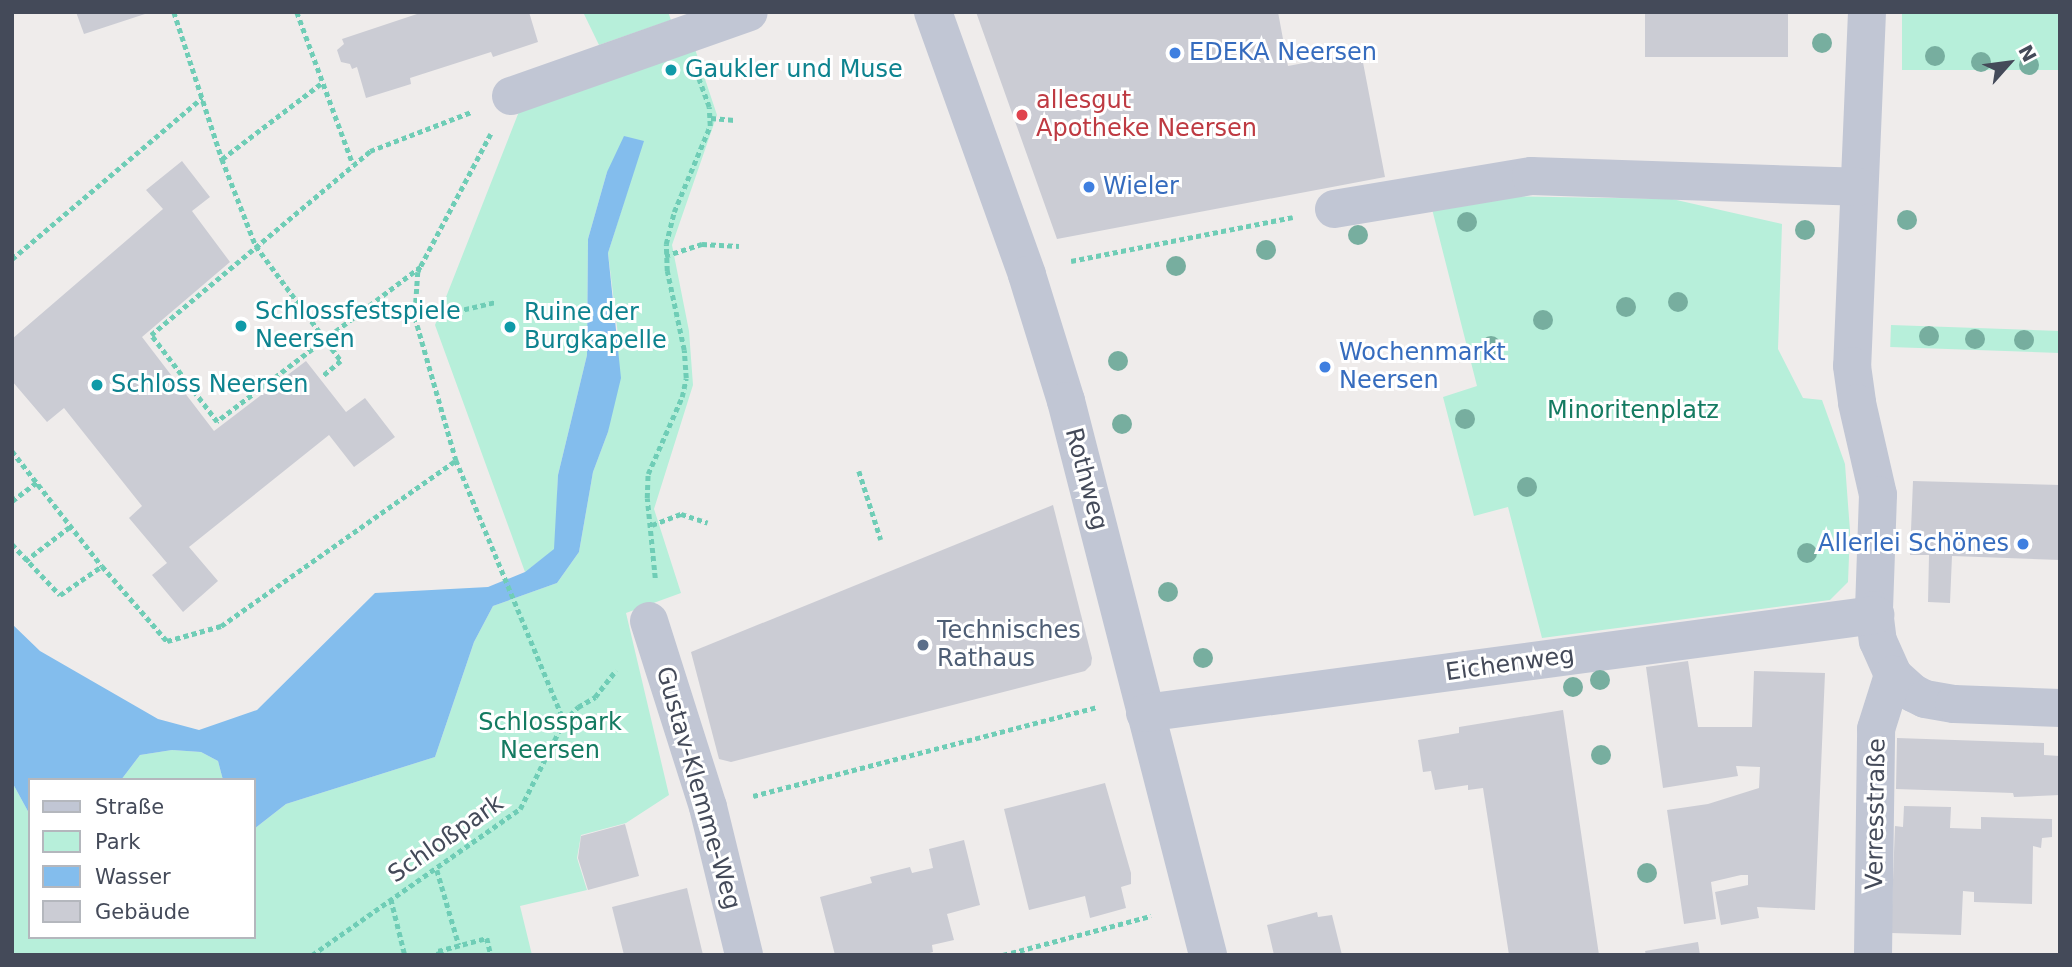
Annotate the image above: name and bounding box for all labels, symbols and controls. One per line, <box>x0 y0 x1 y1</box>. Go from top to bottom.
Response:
north arrow <box>1974 28 2044 98</box>
place label: EDEKA Neersen <box>1189 39 1377 67</box>
text: N <box>2014 41 2041 65</box>
marker: EDEKA Neersen <box>1167 45 1183 61</box>
place label: Gaukler und Muse <box>685 56 903 84</box>
marker: Gaukler und Muse <box>663 62 679 78</box>
place label: allesgut Apotheke Neersen <box>1036 87 1257 143</box>
marker: allesgut Apotheke Neersen <box>1014 107 1030 123</box>
place label: Wieler <box>1103 173 1179 201</box>
marker: Wieler <box>1081 179 1097 195</box>
place label: Schlossfestspiele Neersen <box>255 298 461 354</box>
place label: Ruine der Burgkapelle <box>524 299 667 355</box>
marker: Schlossfestspiele Neersen <box>233 318 249 334</box>
marker: Ruine der Burgkapelle <box>502 319 518 335</box>
place label: Wochenmarkt Neersen <box>1339 339 1506 395</box>
marker: Wochenmarkt Neersen <box>1317 359 1333 375</box>
place label: Schloss Neersen <box>111 371 308 399</box>
marker: Schloss Neersen <box>89 377 105 393</box>
park label: Minoritenplatz <box>1547 397 1719 425</box>
street label: Rothweg <box>1059 425 1113 533</box>
place label: Allerlei Schönes <box>1818 530 2009 558</box>
marker: Allerlei Schönes <box>2015 536 2031 552</box>
place label: Technisches Rathaus <box>937 617 1081 673</box>
marker: Technisches Rathaus <box>915 637 931 653</box>
street label: Eichenweg <box>1444 641 1576 687</box>
street label: Gustav-Klemme-Weg <box>650 663 746 913</box>
park label: Schlosspark Neersen <box>478 709 622 765</box>
street label: Verresstraße <box>1860 738 1892 890</box>
legend <box>28 778 256 939</box>
street label: Schloßpark <box>383 789 509 889</box>
text: Straße <box>95 795 164 819</box>
text: Park <box>95 830 140 854</box>
text: Wasser <box>95 865 171 889</box>
text: Gebäude <box>95 900 190 924</box>

